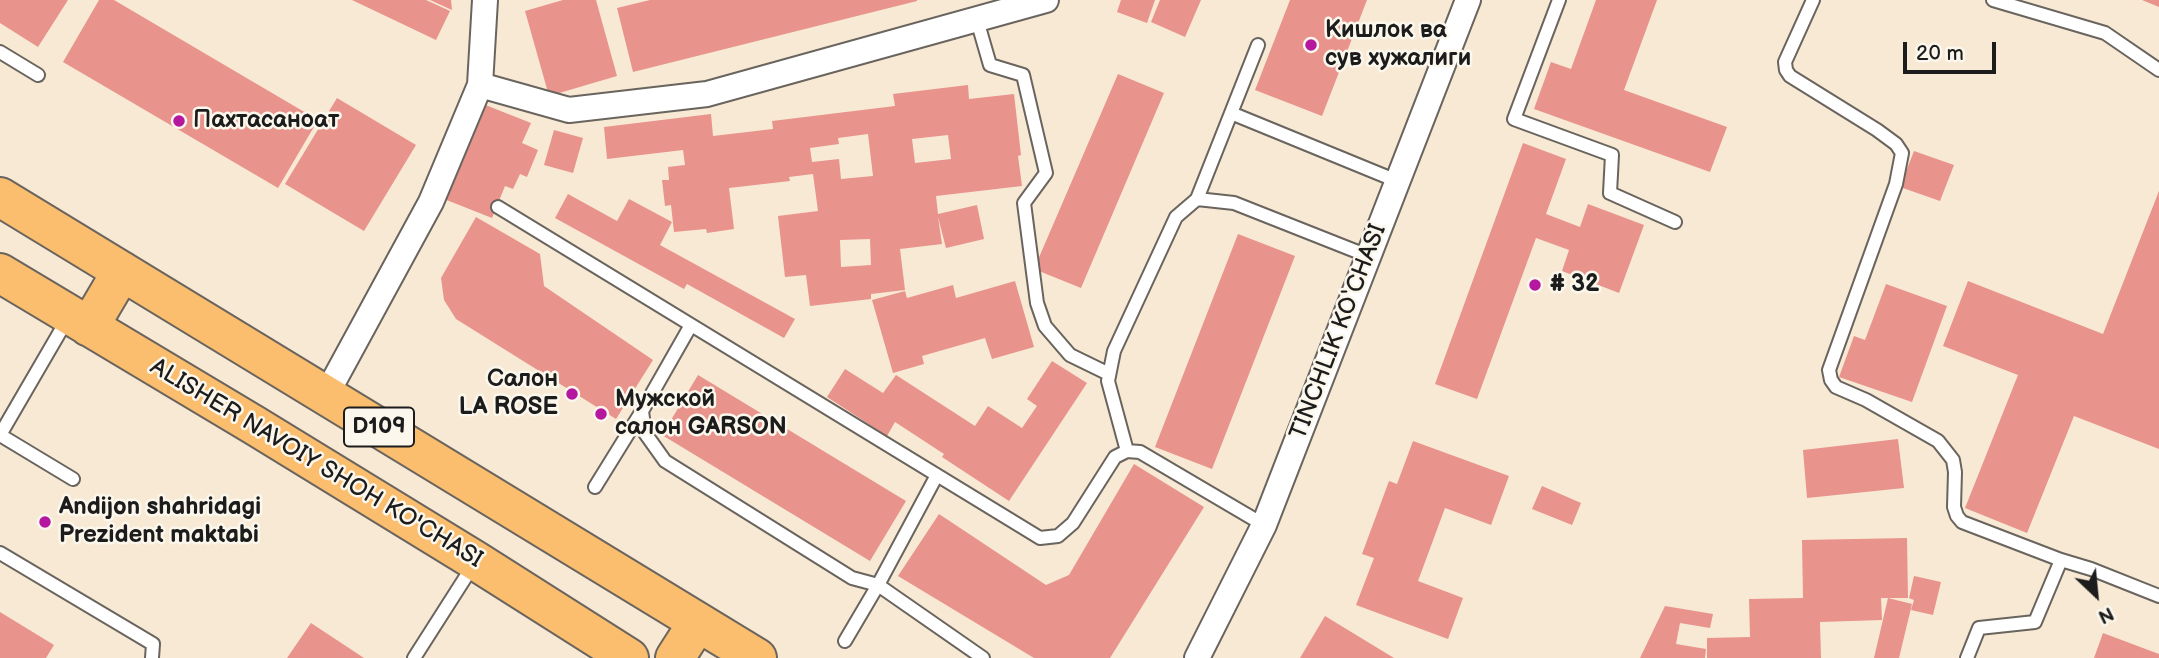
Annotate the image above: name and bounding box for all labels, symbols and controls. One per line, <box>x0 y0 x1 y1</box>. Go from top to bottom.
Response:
place label: Кишлок ва сув хужалиги <box>1325 17 1471 73</box>
scale bar <box>1907 28 2000 72</box>
marker: Кишлок ва сув хужалиги <box>1303 37 1319 53</box>
text: 20 m <box>1916 41 1964 66</box>
place label: Пахтасаноат <box>193 107 339 135</box>
marker: Пахтасаноат <box>171 113 187 129</box>
street label: TINCHLIK KО‘CHASI <box>1285 220 1393 444</box>
place label: # 32 <box>1549 271 1599 299</box>
marker: # 32 <box>1527 277 1543 293</box>
street label: ALISHER NAVOIY SHOH KO'CHASI <box>145 353 487 575</box>
place label: Салон LA ROSE <box>459 366 558 422</box>
marker: Салон LA ROSE <box>564 386 580 402</box>
place label: Мужской салон GARSON <box>615 386 787 442</box>
marker: Мужской салон GARSON <box>593 406 609 422</box>
road number: D109 <box>344 408 414 446</box>
place label: Andijon shahridagi Prezident maktabi <box>59 494 261 550</box>
marker: Andijon shahridagi Prezident maktabi <box>37 514 53 530</box>
north arrow <box>2061 560 2131 630</box>
text: N <box>2094 601 2117 628</box>

